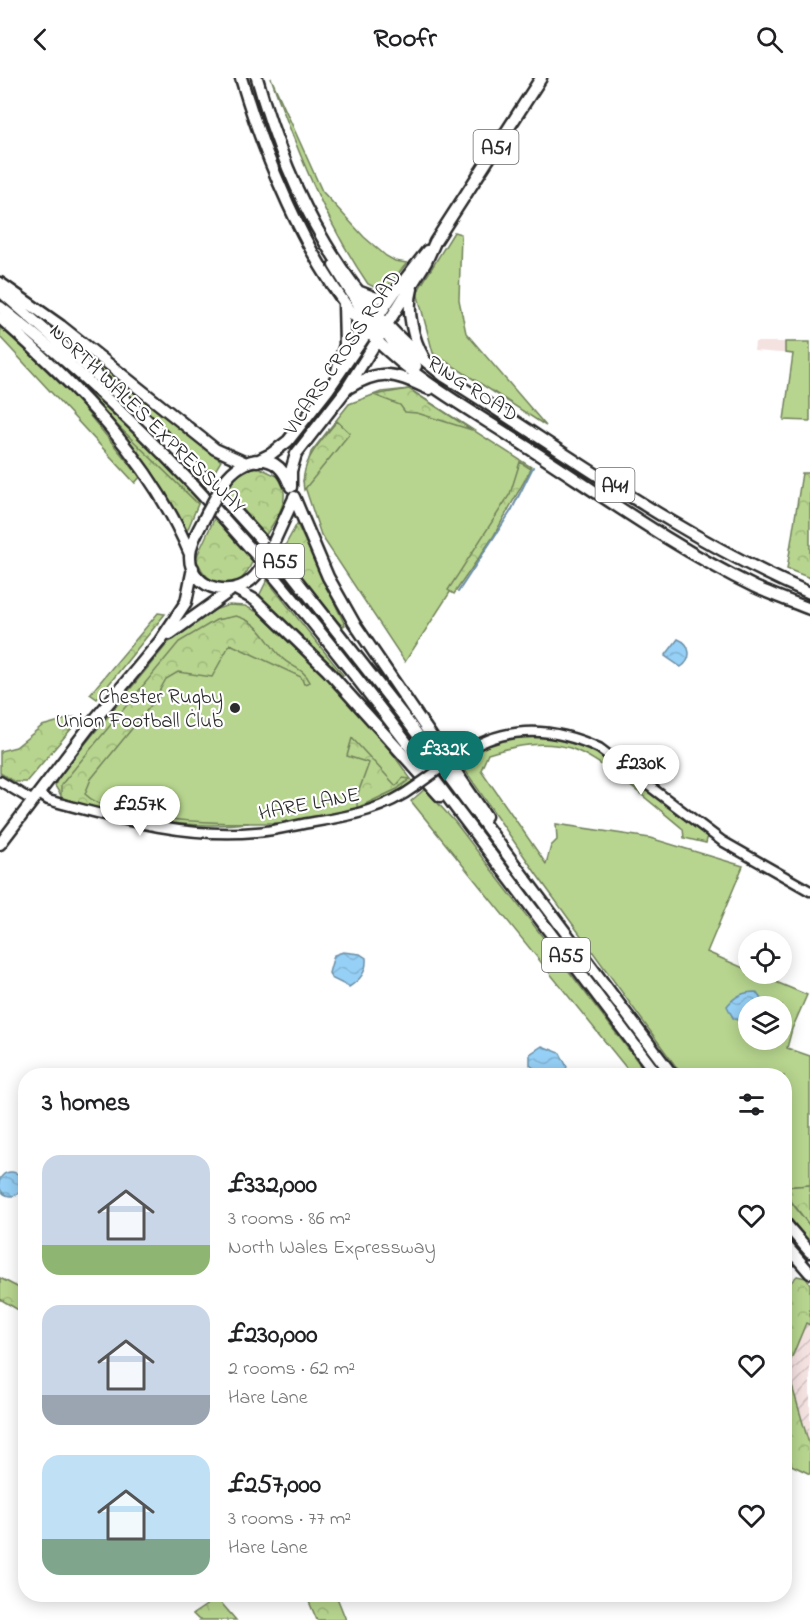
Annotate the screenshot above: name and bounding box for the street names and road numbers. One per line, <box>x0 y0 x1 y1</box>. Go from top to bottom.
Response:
road number: A51 <box>474 130 518 164</box>
street label: VICARS CROSS ROAD <box>277 265 410 442</box>
street label: NORTH WALES EXPRESSWAY <box>42 318 252 522</box>
street label: RING ROAD <box>420 349 523 430</box>
road number: A41 <box>596 468 634 502</box>
road number: A55 <box>256 544 304 578</box>
street label: HARE LANE <box>256 780 362 829</box>
road number: A55 <box>542 938 590 972</box>

